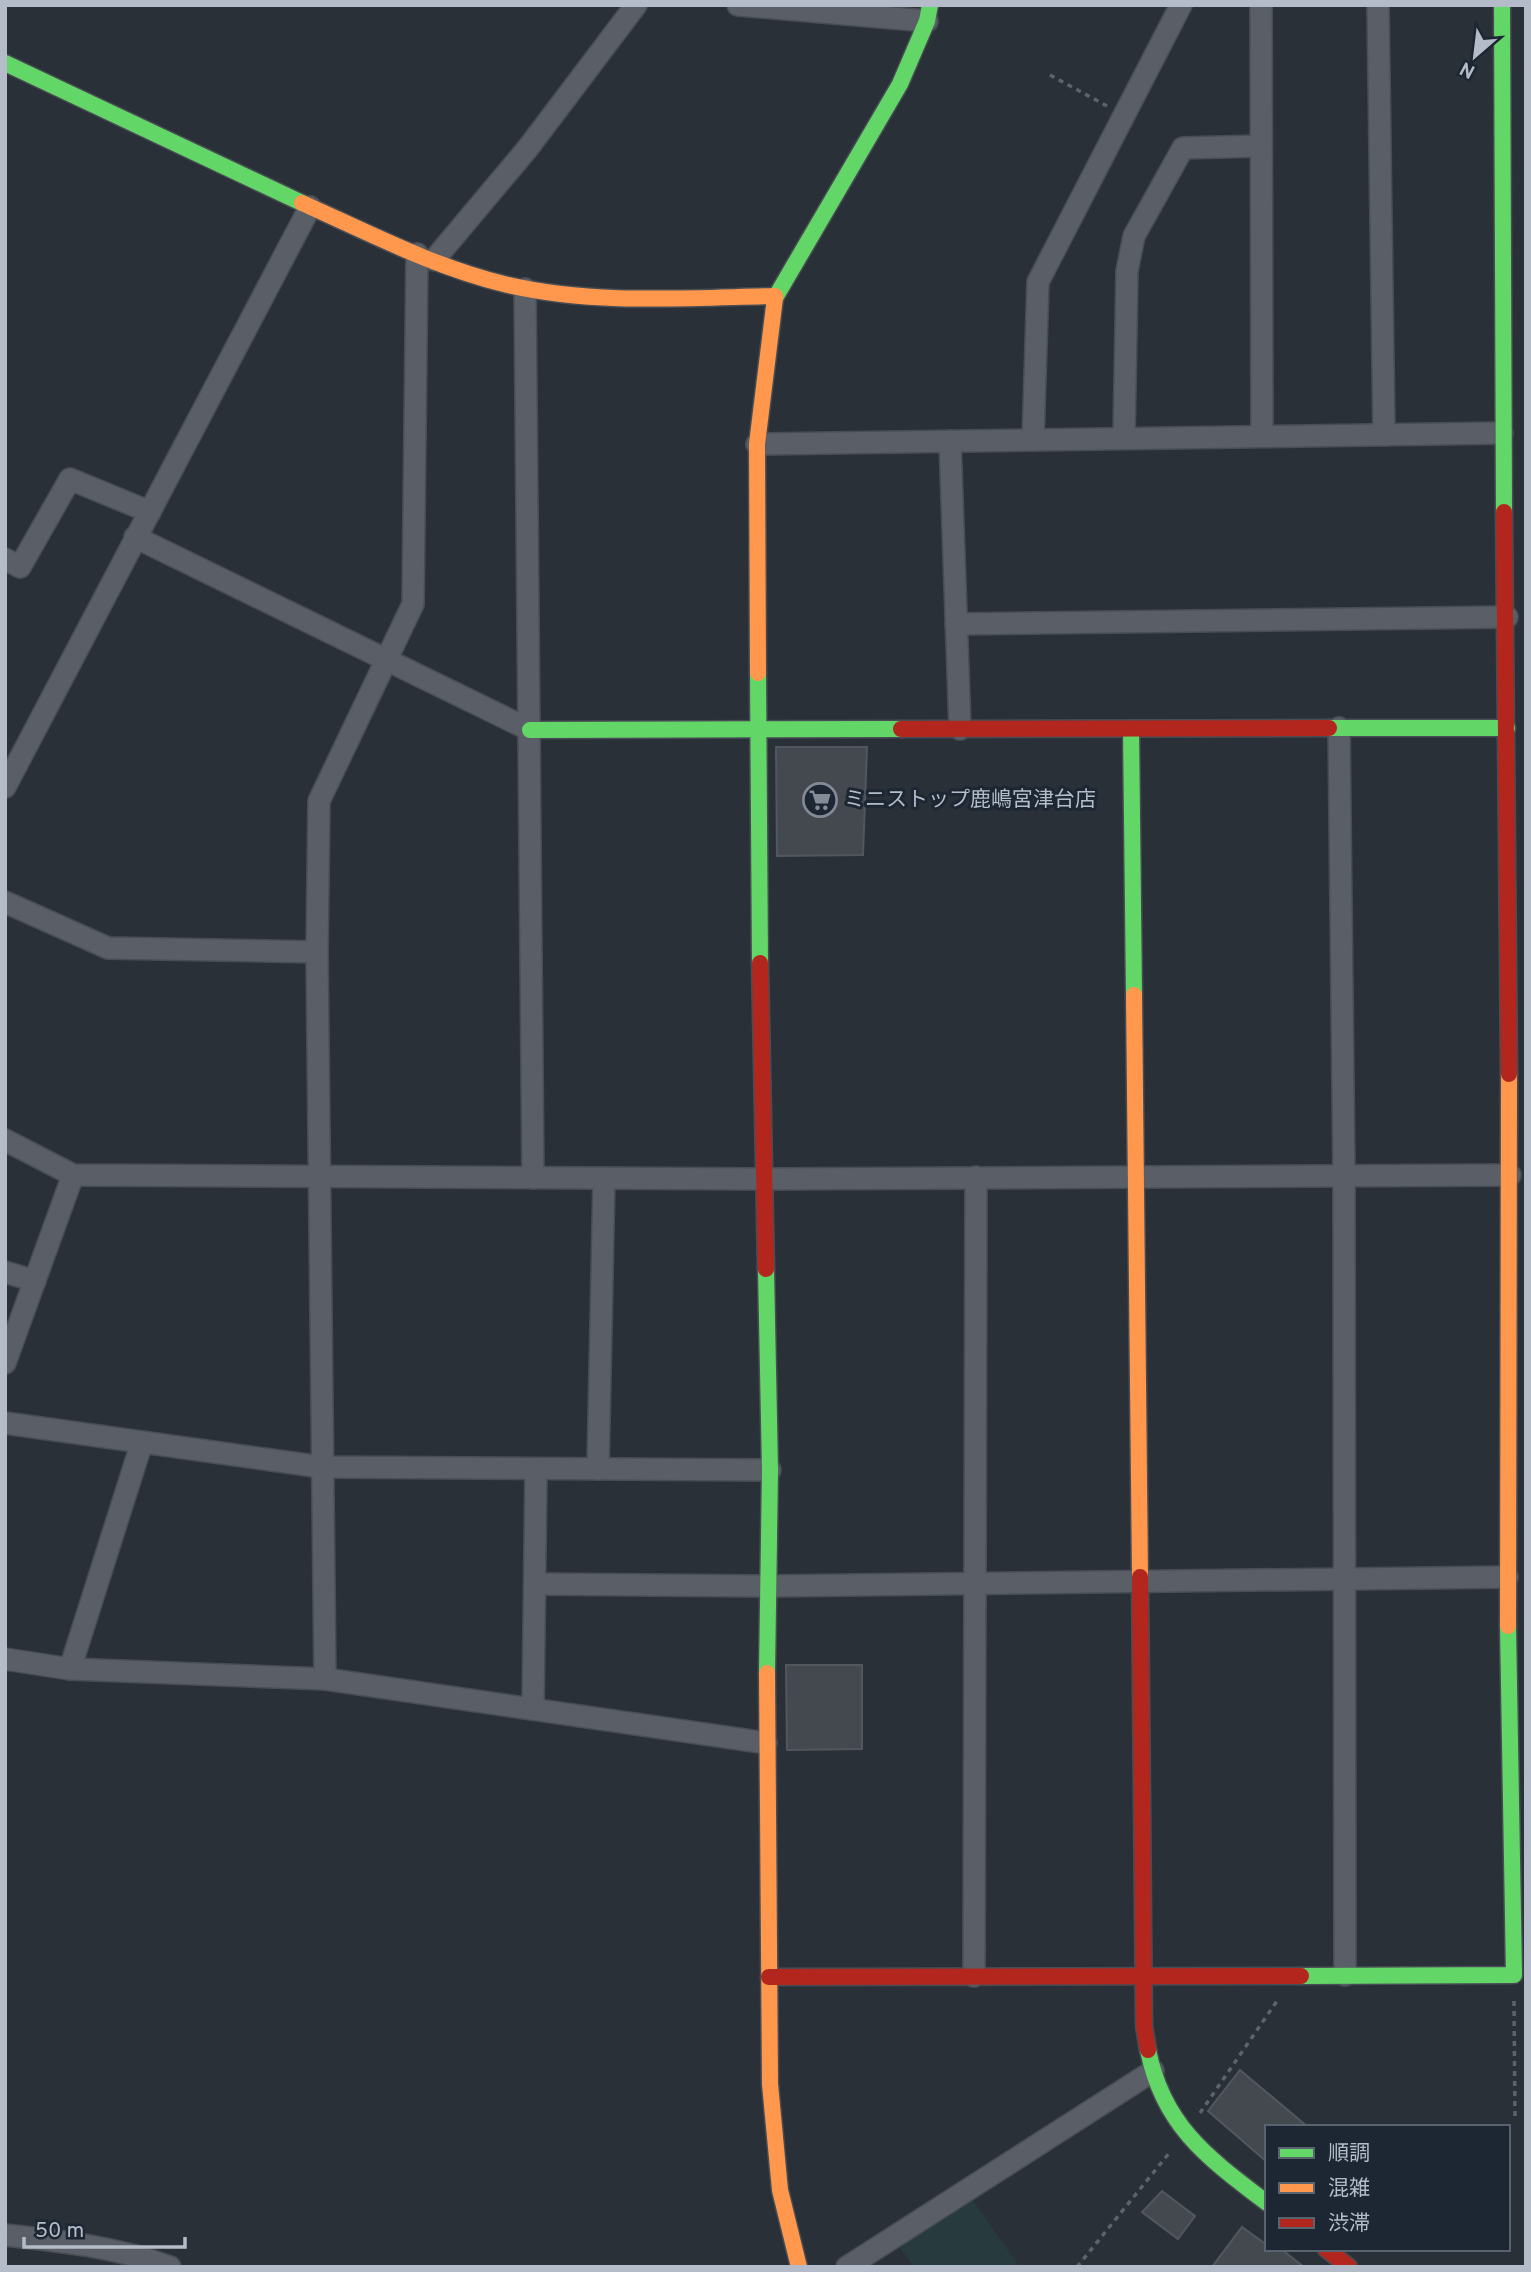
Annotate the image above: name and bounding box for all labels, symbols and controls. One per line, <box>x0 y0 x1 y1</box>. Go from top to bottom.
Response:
north arrow <box>1440 21 1510 91</box>
text: N <box>1456 55 1480 83</box>
supermarket icon: ミニストップ鹿嶋宮津台店 <box>801 781 839 819</box>
place label: ミニストップ鹿嶋宮津台店 <box>844 787 1096 814</box>
legend <box>1265 2125 1510 2251</box>
text: 順調 <box>1328 2141 1370 2168</box>
text: 混雑 <box>1328 2176 1370 2203</box>
scale bar <box>24 2206 186 2250</box>
text: 渋滞 <box>1328 2211 1370 2238</box>
text: 50 m <box>35 2218 84 2245</box>

